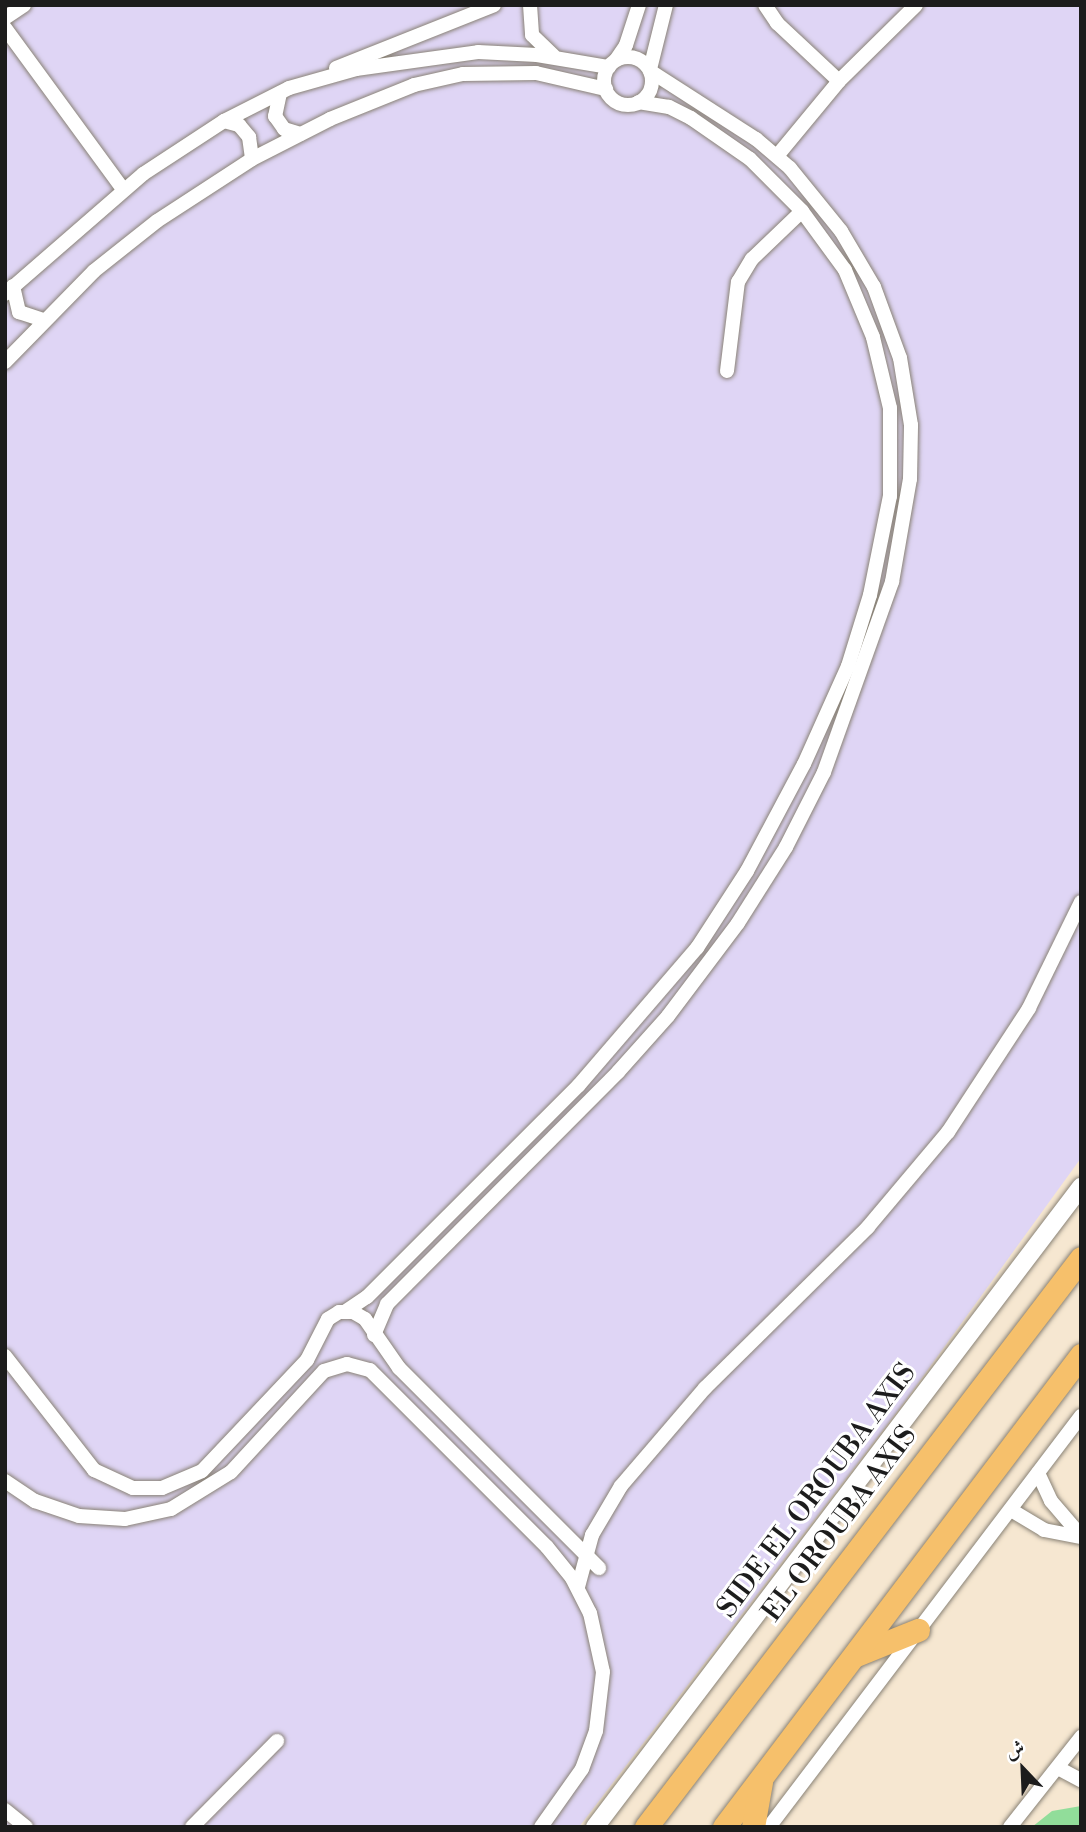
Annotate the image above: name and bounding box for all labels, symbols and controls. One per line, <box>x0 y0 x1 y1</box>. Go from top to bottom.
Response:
street label: SIDE EL OROUBA AXIS <box>710 1357 924 1625</box>
street label: EL OROUBA AXIS <box>756 1420 924 1628</box>
north arrow <box>988 1734 1058 1804</box>
text: ش <box>1001 1735 1028 1764</box>

